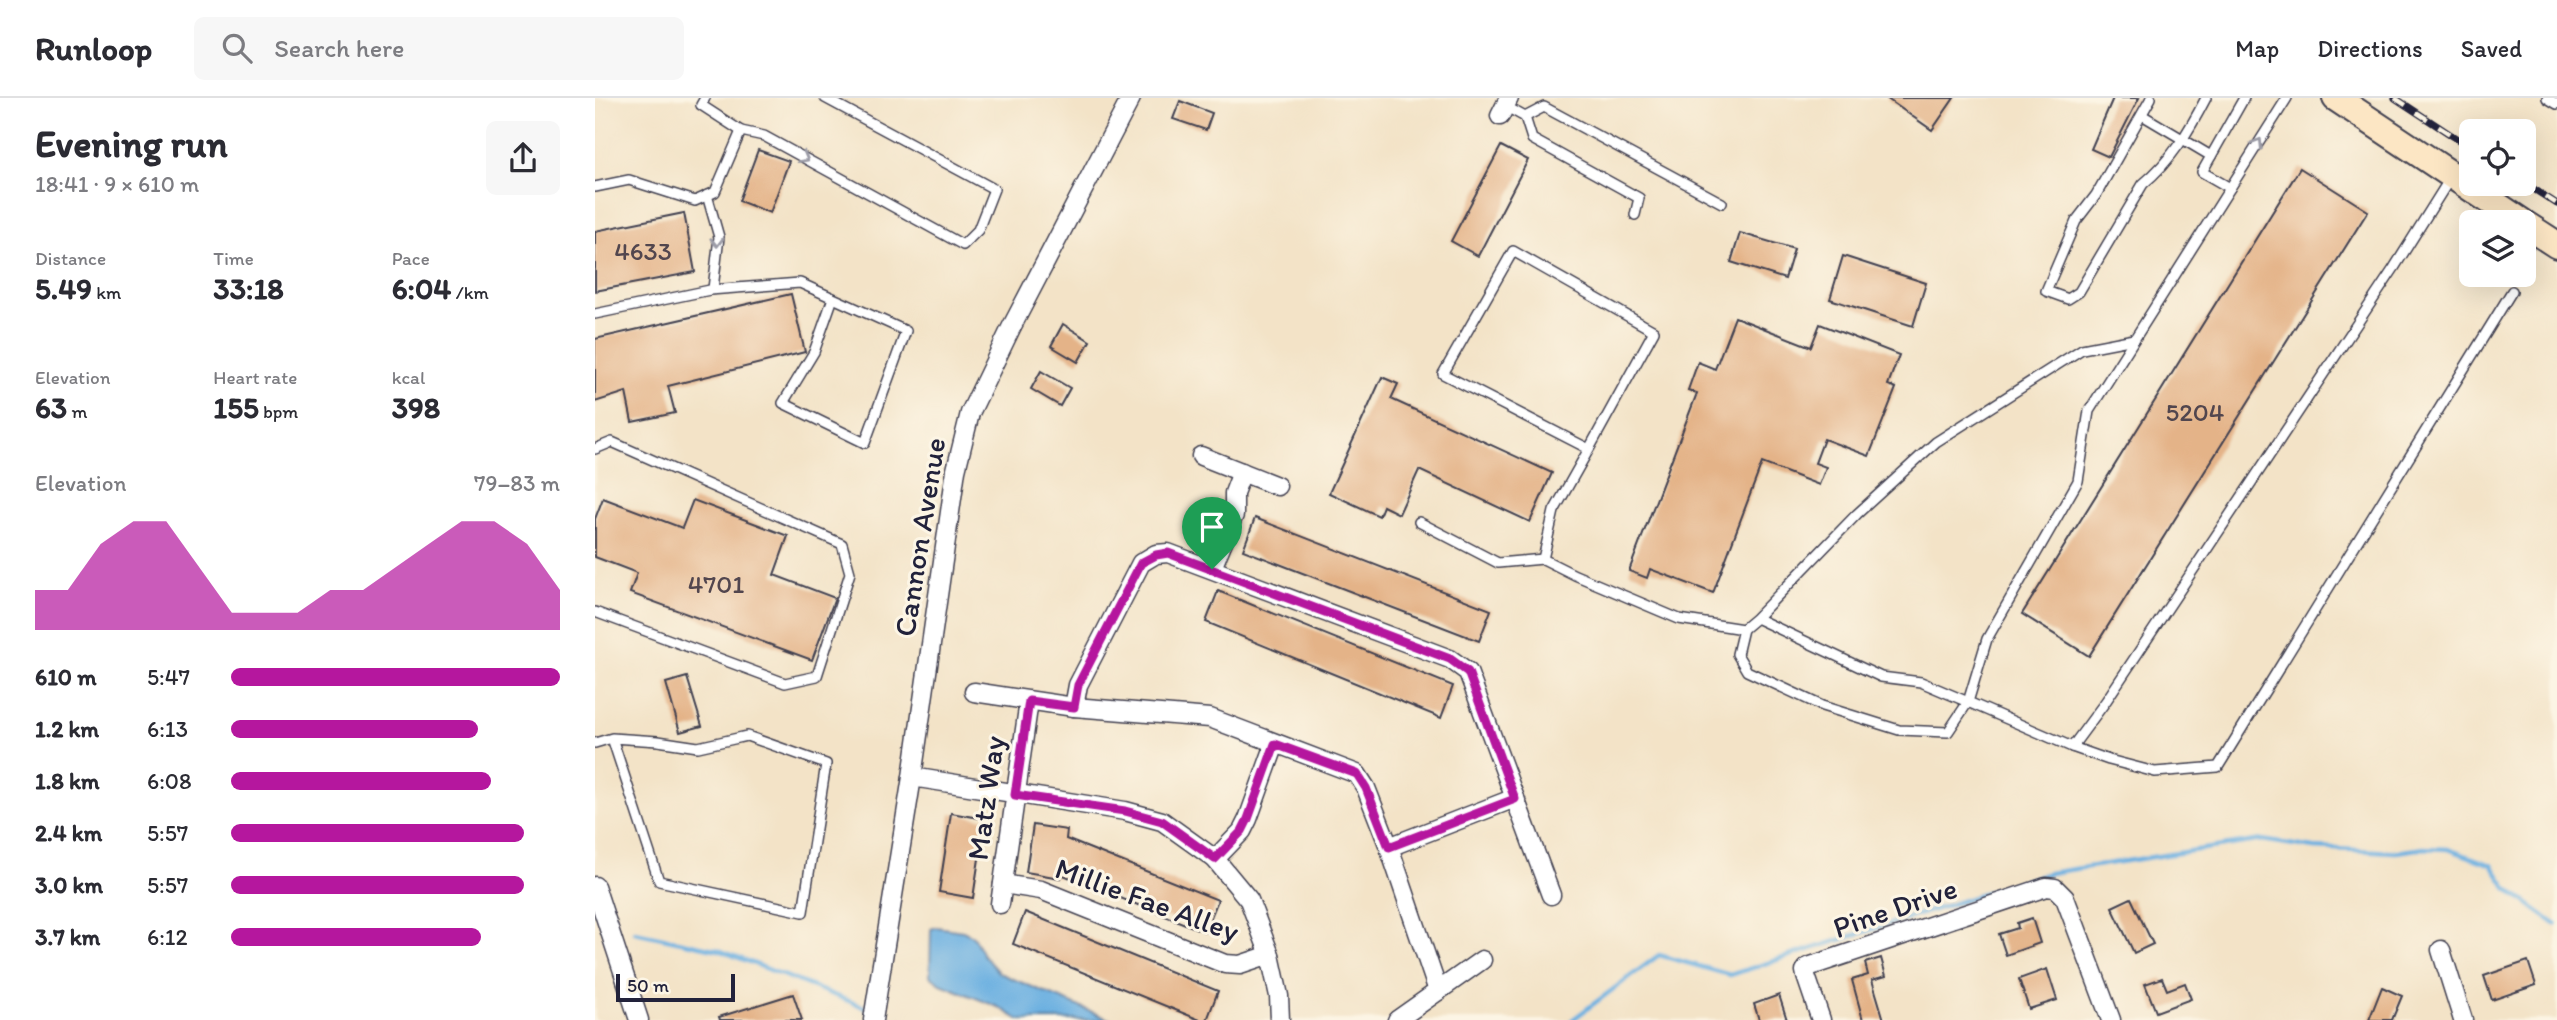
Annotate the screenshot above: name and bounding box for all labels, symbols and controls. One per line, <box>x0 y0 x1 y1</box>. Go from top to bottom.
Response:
search box <box>194 17 684 80</box>
text: Runloop <box>35 29 152 68</box>
icon: search <box>218 29 256 67</box>
text: Search here <box>274 32 405 64</box>
text: Map <box>2235 34 2279 63</box>
text: Directions <box>2317 34 2423 63</box>
text: Saved <box>2461 34 2522 63</box>
map controls <box>2459 119 2536 287</box>
button: locate <box>2459 119 2536 196</box>
text: Evening run <box>35 121 228 167</box>
button: share <box>486 121 560 195</box>
one-way arrow <box>2250 138 2263 151</box>
one-way arrow <box>796 149 809 163</box>
text: 18:41 · 9 × 610 m <box>35 170 199 198</box>
button: layers <box>2459 210 2536 287</box>
house number: 4633 <box>614 235 672 267</box>
one-way arrow <box>709 237 725 248</box>
text: Distance <box>35 247 106 270</box>
text: Time <box>213 247 254 270</box>
text: Pace <box>392 247 430 270</box>
text: 5.49 <box>35 270 92 307</box>
text: 33:18 <box>213 270 284 307</box>
text: 6:04 <box>392 270 451 307</box>
text: km <box>92 281 121 304</box>
text: /km <box>451 281 489 304</box>
text: Elevation <box>35 366 111 389</box>
text: Heart rate <box>213 366 297 389</box>
text: kcal <box>392 366 425 389</box>
text: 63 <box>35 389 67 426</box>
text: 155 <box>213 389 259 426</box>
text: 398 <box>392 389 440 426</box>
house number: 5204 <box>2166 396 2225 428</box>
text: m <box>67 400 88 423</box>
text: bpm <box>259 400 298 423</box>
street label: Cannon Avenue <box>886 435 953 639</box>
text: Elevation <box>35 469 126 497</box>
text: 79–83 m <box>474 469 560 497</box>
pin <box>1182 497 1242 569</box>
icon: arrive <box>1193 508 1231 546</box>
house number: 4701 <box>688 568 744 600</box>
text: 610 m <box>35 663 97 691</box>
text: 5:47 <box>147 663 190 691</box>
text: 1.2 km <box>35 715 99 743</box>
text: 6:13 <box>147 715 188 743</box>
street label: Matz Way <box>958 733 1013 863</box>
text: 1.8 km <box>35 767 100 795</box>
text: 6:08 <box>147 767 192 795</box>
text: 2.4 km <box>35 819 102 847</box>
text: 5:57 <box>147 819 188 847</box>
street label: Millie Fae Alley <box>1050 849 1244 950</box>
street label: Pine Drive <box>1828 869 1962 946</box>
text: 3.0 km <box>35 871 103 899</box>
text: 5:57 <box>147 871 188 899</box>
text: 3.7 km <box>35 923 100 951</box>
text: 6:12 <box>147 923 188 951</box>
scale bar <box>616 971 735 1003</box>
text: 50 m <box>627 974 669 997</box>

